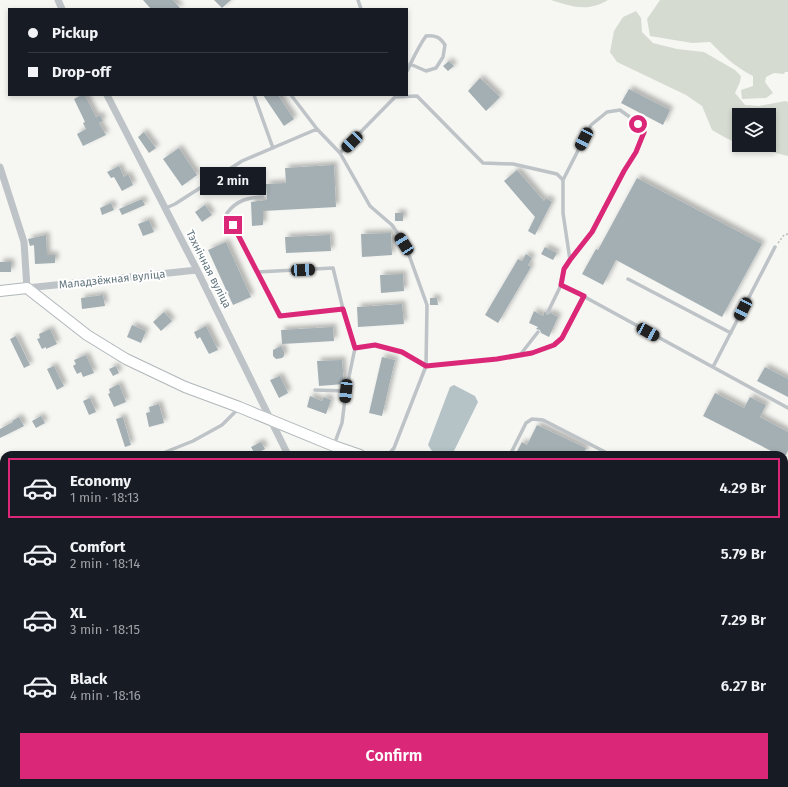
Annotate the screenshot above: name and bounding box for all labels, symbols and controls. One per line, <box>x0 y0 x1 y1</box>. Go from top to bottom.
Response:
text: Pickup <box>52 24 98 42</box>
text: Drop-off <box>52 63 111 81</box>
map controls <box>732 108 776 152</box>
button: layers <box>732 108 776 152</box>
route start <box>629 115 647 133</box>
car <box>573 126 595 152</box>
car <box>339 129 365 155</box>
callout: 2 min <box>200 167 266 195</box>
text: 2 min <box>217 173 249 188</box>
route end <box>224 216 242 234</box>
street label: Тэхнічная вуліца <box>183 228 234 310</box>
car <box>392 231 416 257</box>
car <box>291 263 315 277</box>
street label: Маладзёжная вуліца <box>58 267 166 292</box>
car <box>732 296 754 322</box>
car <box>635 321 661 343</box>
car <box>339 378 353 404</box>
icon: car <box>22 470 58 506</box>
text: Economy <box>70 472 131 490</box>
text: 4.29 Br <box>719 479 766 497</box>
text: 1 min · 18:13 <box>70 490 139 505</box>
icon: car <box>22 536 58 572</box>
text: Comfort <box>70 538 126 556</box>
text: 5.79 Br <box>721 545 766 563</box>
text: 2 min · 18:14 <box>70 556 140 571</box>
icon: car <box>22 602 58 638</box>
text: XL <box>70 604 86 622</box>
text: 7.29 Br <box>721 611 766 629</box>
text: 3 min · 18:15 <box>70 622 140 637</box>
icon: car <box>22 668 58 704</box>
text: Black <box>70 670 107 688</box>
text: 6.27 Br <box>721 677 766 695</box>
text: 4 min · 18:16 <box>70 688 141 703</box>
button: Confirm <box>20 733 768 779</box>

